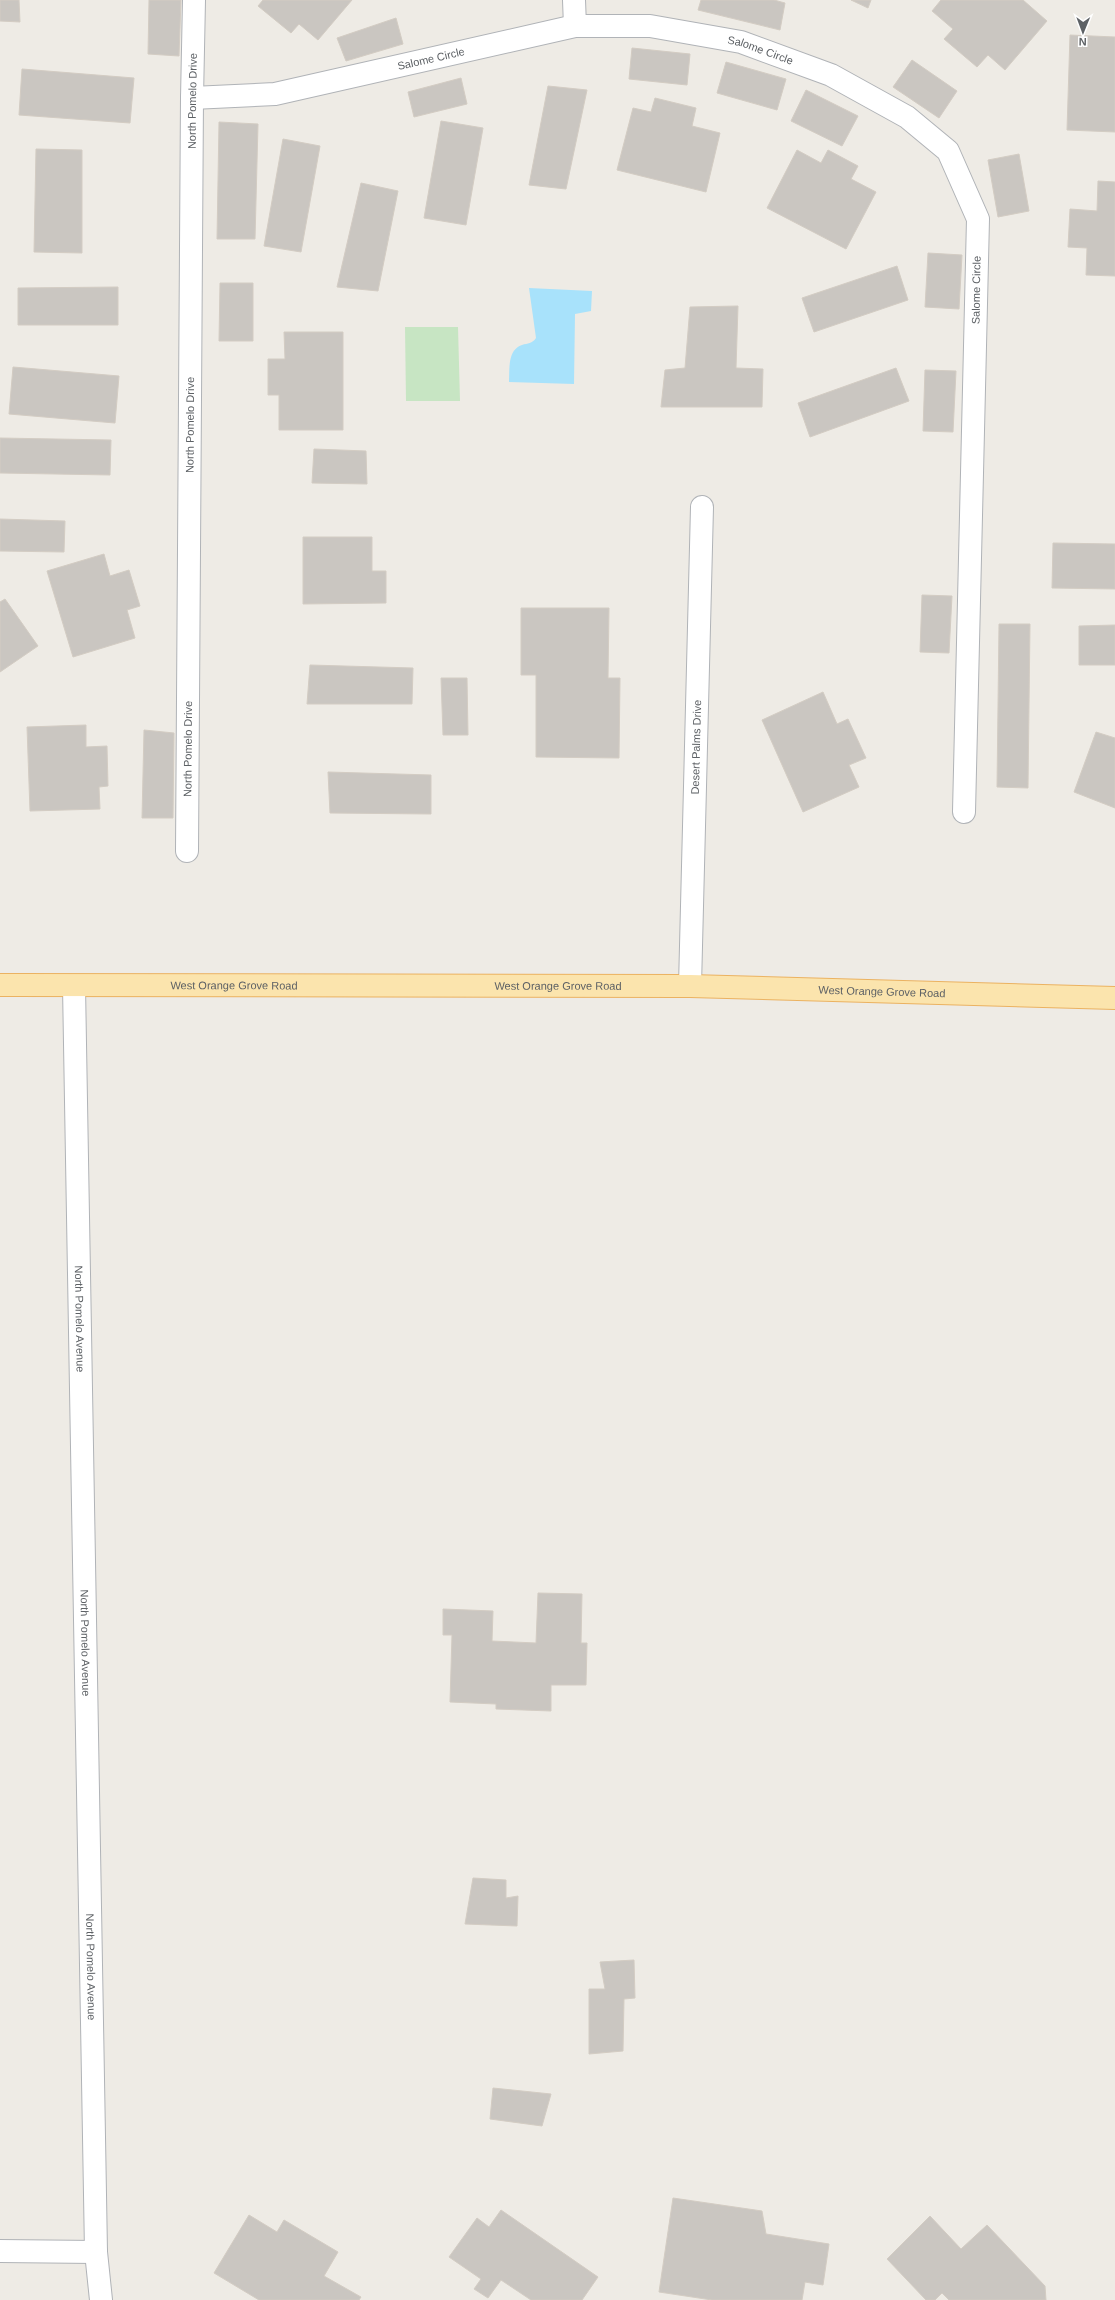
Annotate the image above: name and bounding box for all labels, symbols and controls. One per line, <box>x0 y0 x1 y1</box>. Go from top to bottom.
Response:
north arrow <box>1063 12 1103 52</box>
street label: Salome Circle <box>727 34 795 67</box>
text: N <box>1079 36 1087 48</box>
street label: Salome Circle <box>396 45 466 72</box>
street label: North Pomelo Drive <box>186 53 199 149</box>
street label: Salome Circle <box>969 256 983 324</box>
street label: North Pomelo Drive <box>184 377 196 473</box>
street label: Desert Palms Drive <box>689 700 703 795</box>
street label: North Pomelo Drive <box>181 701 194 797</box>
street label: West Orange Grove Road <box>170 979 298 991</box>
street label: West Orange Grove Road <box>494 980 622 992</box>
street label: West Orange Grove Road <box>818 984 946 999</box>
street label: North Pomelo Avenue <box>73 1265 87 1373</box>
street label: North Pomelo Avenue <box>78 1589 92 1696</box>
street label: North Pomelo Avenue <box>84 1913 98 2020</box>

